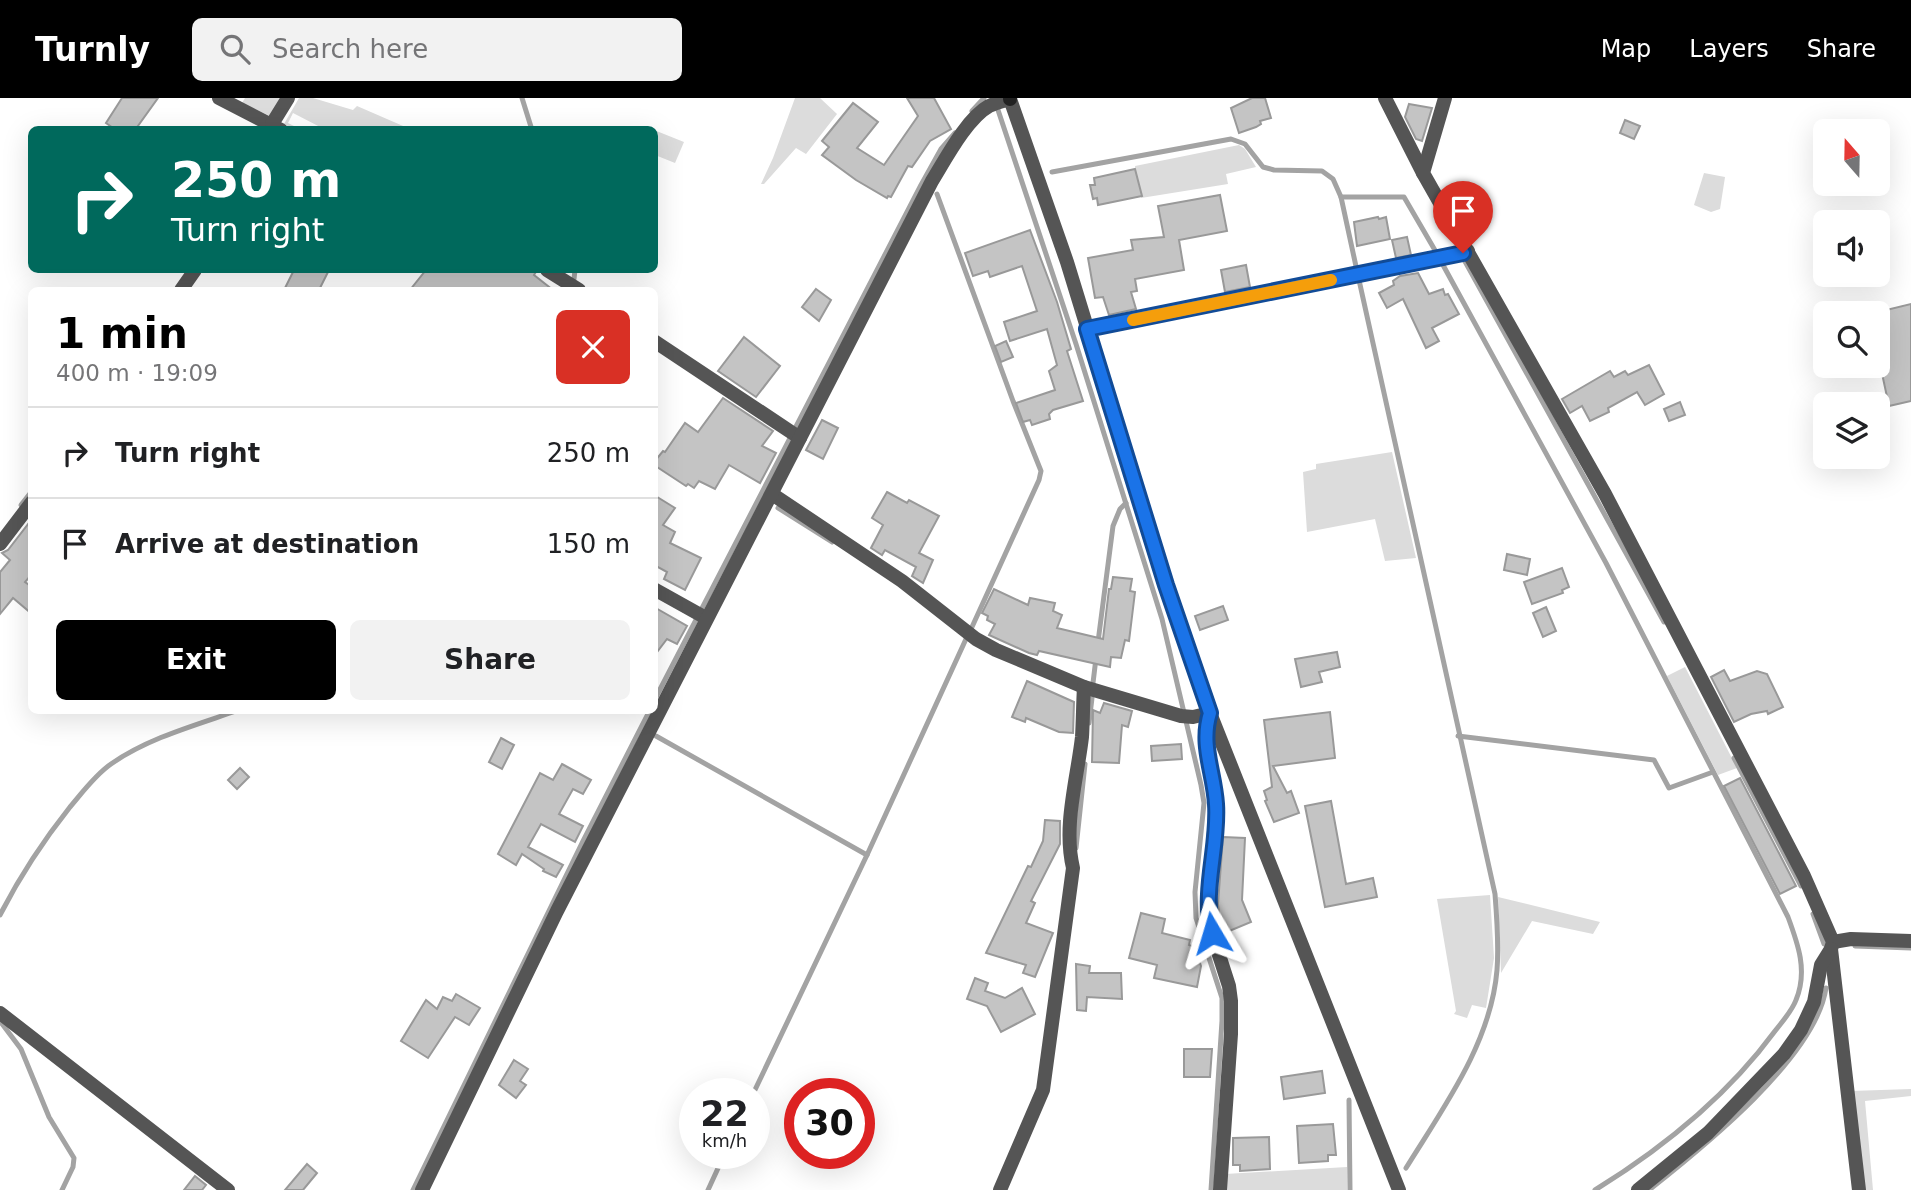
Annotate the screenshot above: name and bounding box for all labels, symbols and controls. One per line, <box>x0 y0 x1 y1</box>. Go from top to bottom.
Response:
search box <box>192 18 682 81</box>
text: Turnly <box>35 30 150 69</box>
icon: search <box>216 30 254 68</box>
text: Search here <box>272 34 428 64</box>
text: Map <box>1601 35 1651 63</box>
text: Layers <box>1689 35 1769 63</box>
text: Share <box>1807 35 1876 63</box>
north arrow <box>1813 119 1890 196</box>
map controls <box>1813 119 1890 469</box>
text: 250 m <box>171 152 341 209</box>
icon: right <box>56 154 147 245</box>
pin <box>1433 181 1493 253</box>
icon: arrive <box>1444 192 1482 230</box>
button: sound <box>1813 210 1890 287</box>
text: Turn right <box>171 211 324 249</box>
button: search <box>1813 301 1890 378</box>
text: 1 min <box>56 309 188 358</box>
button: close <box>556 310 630 384</box>
text: 400 m · 19:09 <box>56 360 218 386</box>
button: layers <box>1813 392 1890 469</box>
icon: right <box>56 434 94 472</box>
text: Turn right <box>115 438 260 468</box>
text: 250 m <box>547 438 630 468</box>
icon: arrive <box>56 525 94 563</box>
text: Arrive at destination <box>115 529 419 559</box>
text: 150 m <box>547 529 630 559</box>
button: Exit <box>56 620 336 700</box>
button: Share <box>350 620 630 700</box>
position arrow <box>1175 896 1249 970</box>
speed limit sign: 30 <box>784 1078 875 1169</box>
text: 22 <box>700 1094 749 1134</box>
text: km/h <box>702 1130 747 1151</box>

